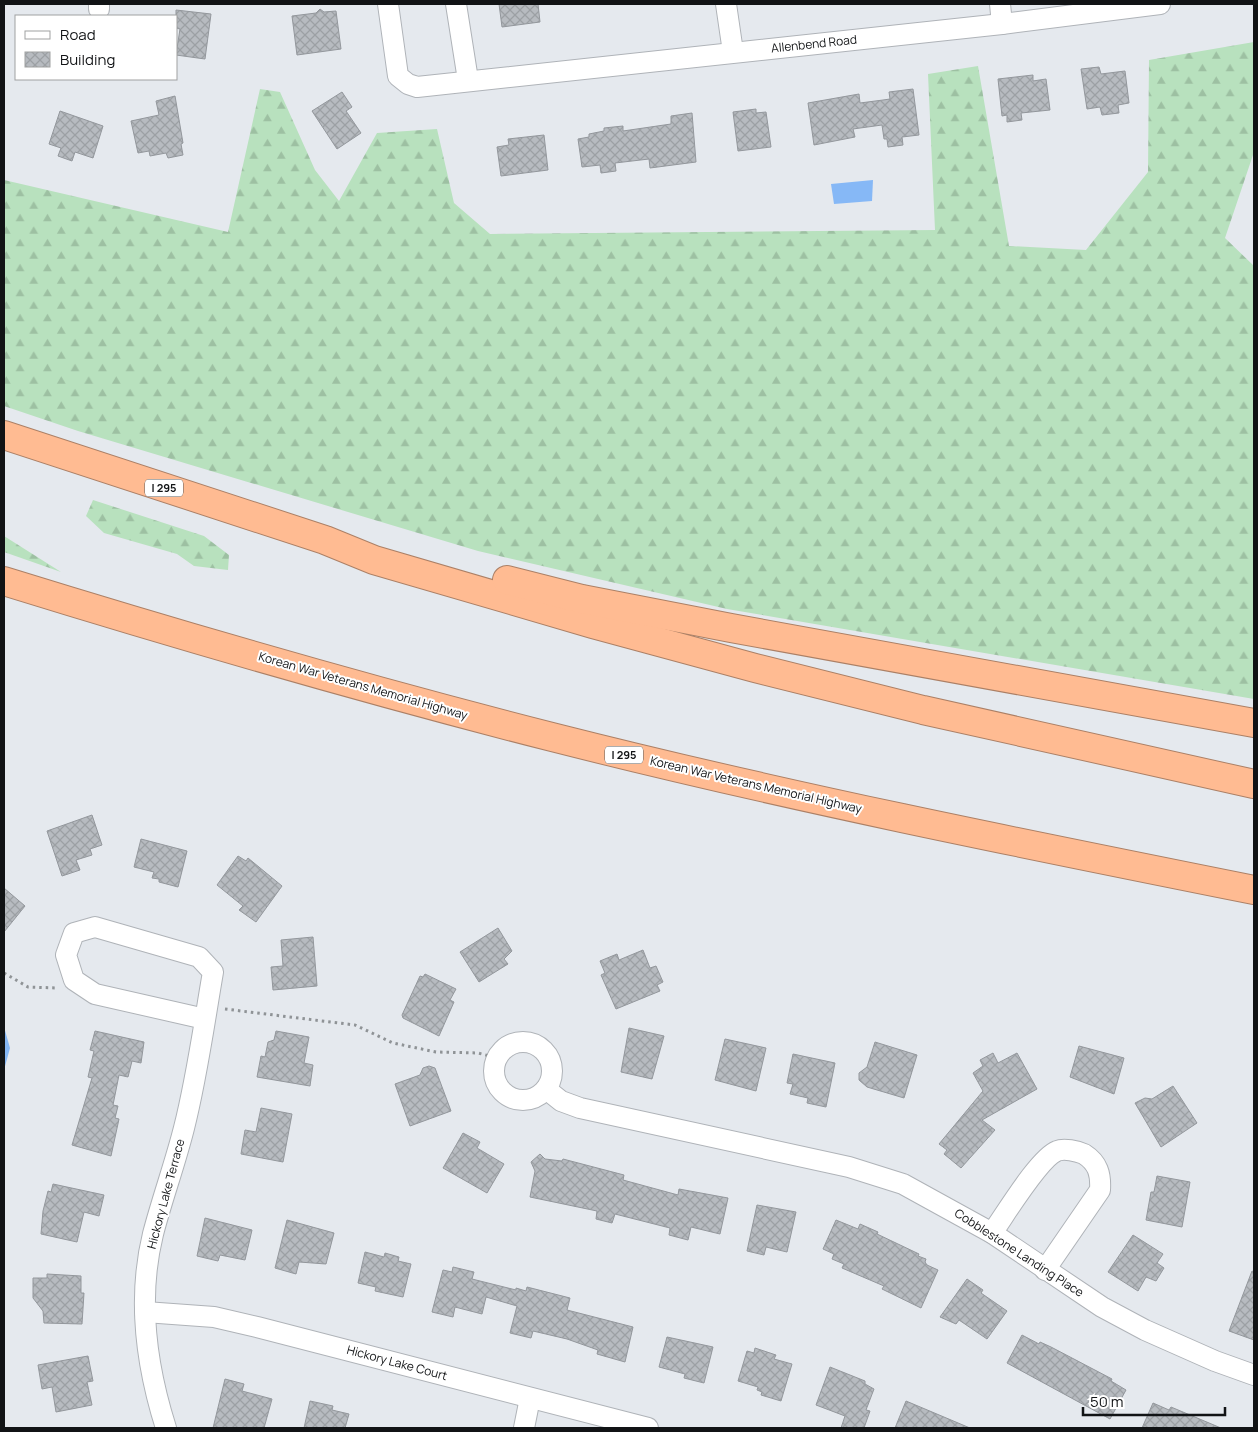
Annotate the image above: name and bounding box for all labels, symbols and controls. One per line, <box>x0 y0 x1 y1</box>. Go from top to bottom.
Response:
legend <box>15 15 178 80</box>
text: Road <box>60 24 96 45</box>
street label: Allenbend Road <box>770 31 858 56</box>
text: Building <box>60 49 115 70</box>
road number: I 295 <box>145 479 183 496</box>
street label: Korean War Veterans Memorial Highway <box>257 647 470 724</box>
road number: I 295 <box>605 746 643 764</box>
street label: Korean War Veterans Memorial Highway <box>649 752 864 817</box>
street label: Hickory Lake Terrace <box>143 1137 188 1251</box>
street label: Cobblestone Landing Place <box>951 1204 1087 1301</box>
street label: Hickory Lake Court <box>345 1341 450 1384</box>
scale bar <box>1083 1384 1226 1416</box>
text: 50 m <box>1090 1391 1124 1412</box>

